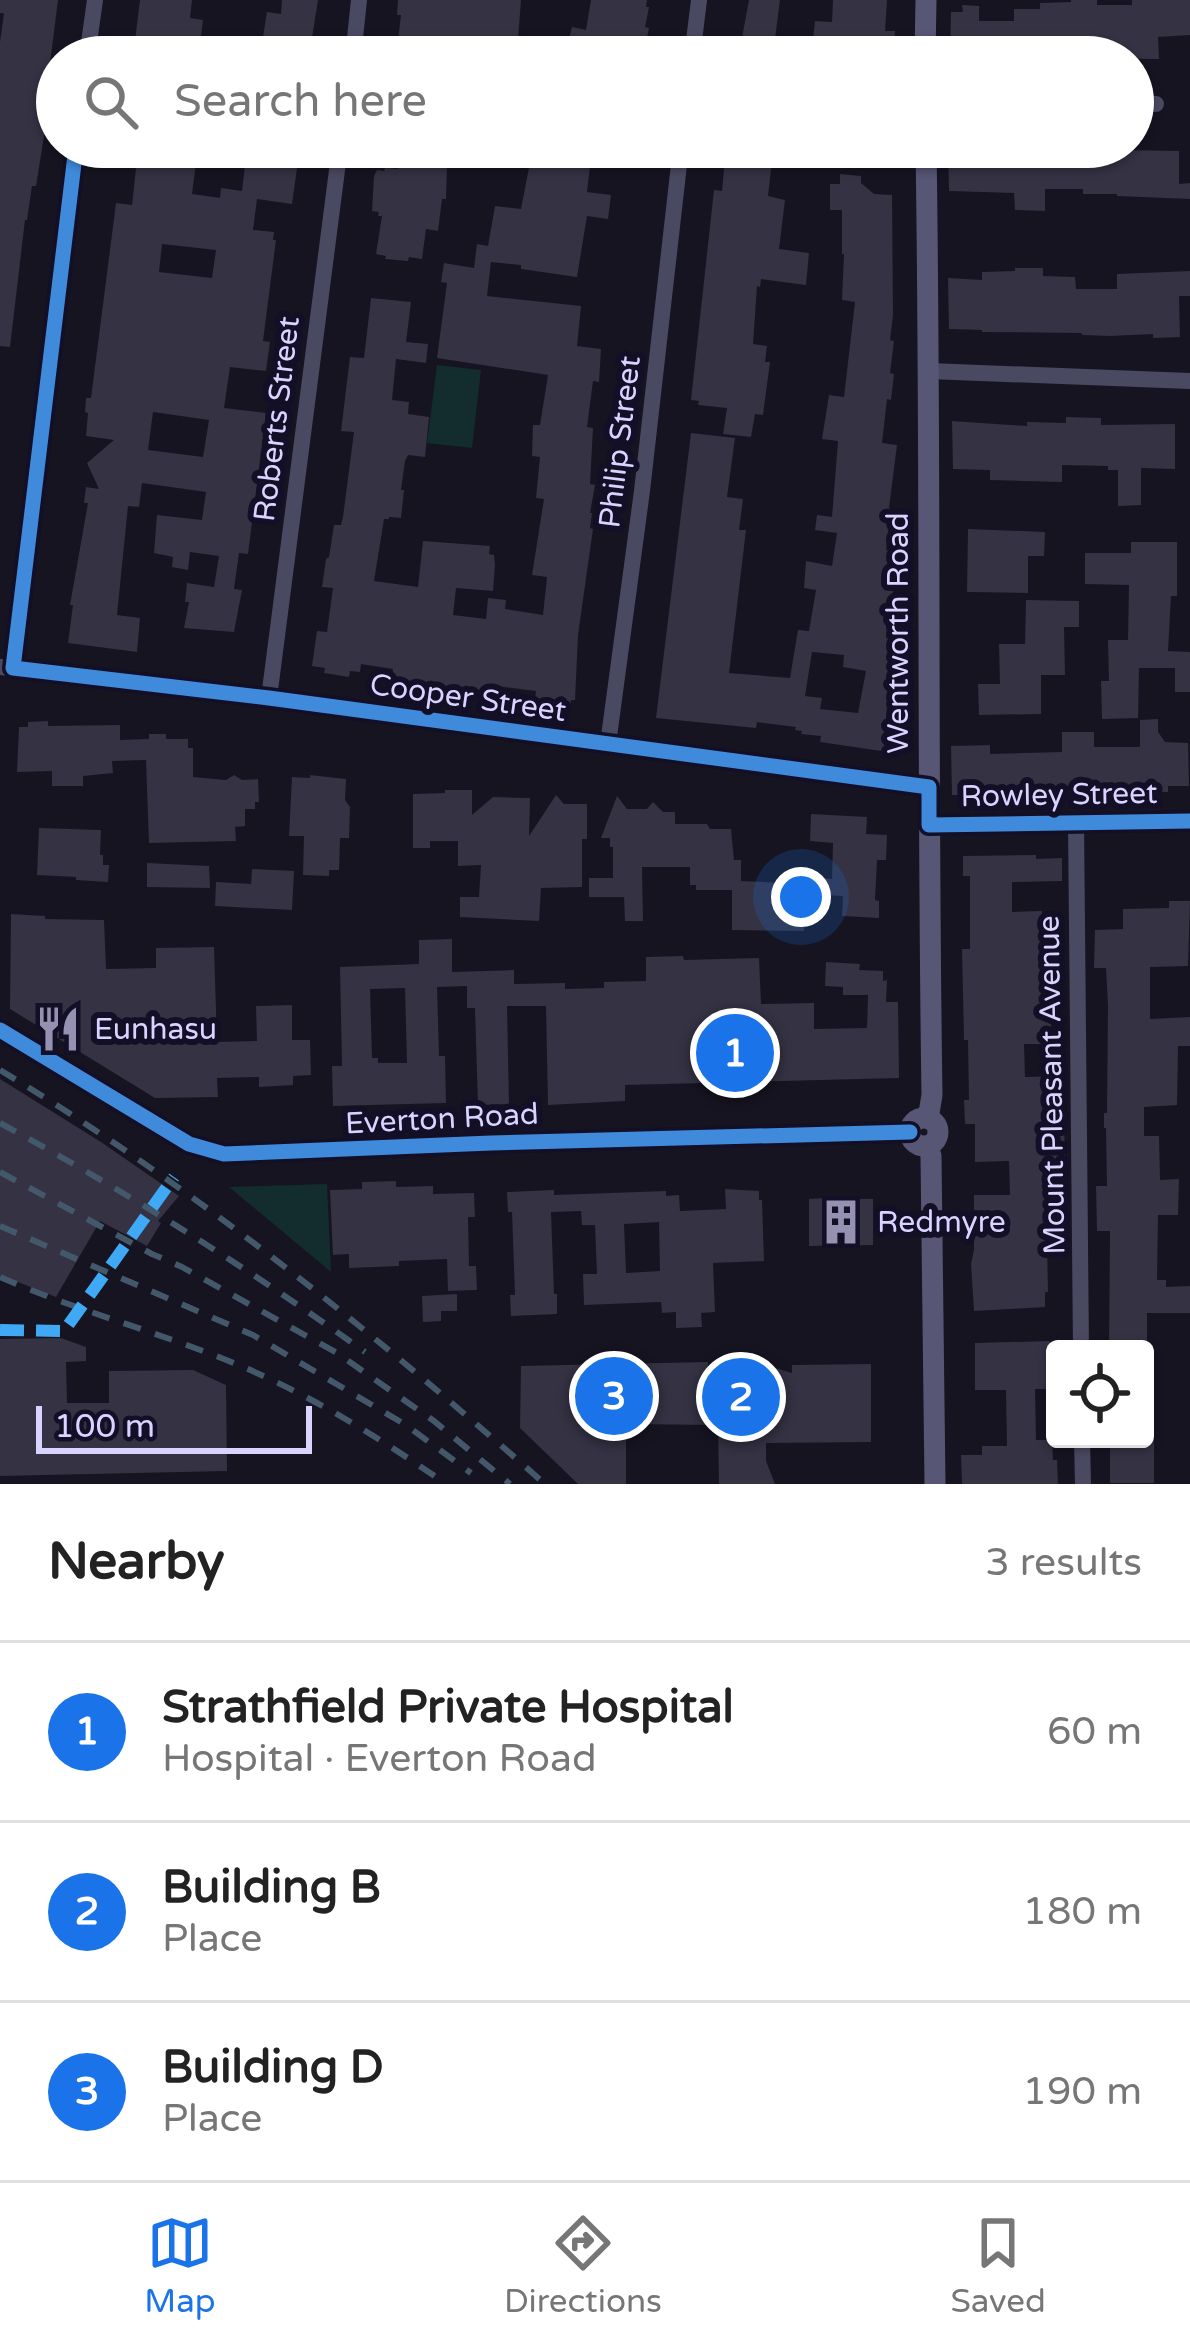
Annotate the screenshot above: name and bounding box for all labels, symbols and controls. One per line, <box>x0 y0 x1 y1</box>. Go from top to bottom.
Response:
search box <box>36 36 1154 168</box>
icon: search <box>78 69 144 135</box>
text: Search here <box>174 75 427 129</box>
street label: Roberts Street <box>246 314 308 524</box>
street label: Philip Street <box>591 354 649 530</box>
street label: Wentworth Road <box>880 512 917 754</box>
street label: Cooper Street <box>367 666 569 730</box>
street label: Rowley Street <box>960 775 1158 815</box>
your location <box>771 867 831 927</box>
street label: Mount Pleasant Avenue <box>1031 915 1073 1255</box>
restaurant icon: Eunhasu <box>33 1004 83 1054</box>
pin: 1 <box>696 1008 774 1098</box>
place label: Eunhasu <box>94 1011 217 1048</box>
street label: Everton Road <box>344 1095 540 1143</box>
building icon: Redmyre <box>816 1197 866 1247</box>
place label: Redmyre <box>877 1204 1006 1241</box>
map controls <box>1046 1340 1154 1448</box>
button: locate <box>1046 1340 1154 1448</box>
pin: 3 <box>575 1351 653 1441</box>
pin: 2 <box>702 1352 780 1442</box>
scale bar <box>36 1400 312 1453</box>
text: 100 m <box>54 1407 155 1446</box>
text: Nearby <box>48 1531 225 1593</box>
text: 3 results <box>985 1539 1142 1586</box>
text: Strathfield Private Hospital <box>162 1681 734 1735</box>
text: 1 <box>75 1708 99 1755</box>
text: 60 m <box>1047 1708 1142 1755</box>
text: Hospital · Everton Road <box>162 1735 597 1782</box>
text: Building B <box>162 1861 381 1915</box>
text: 2 <box>75 1888 99 1935</box>
text: 180 m <box>1023 1888 1142 1935</box>
text: Place <box>162 1915 262 1962</box>
text: Building D <box>162 2041 384 2095</box>
text: 3 <box>75 2068 99 2115</box>
text: 190 m <box>1023 2068 1142 2115</box>
text: Place <box>162 2095 262 2142</box>
tab: Map <box>144 2210 216 2321</box>
tab: Directions <box>504 2210 662 2321</box>
tab: Saved <box>950 2210 1046 2321</box>

